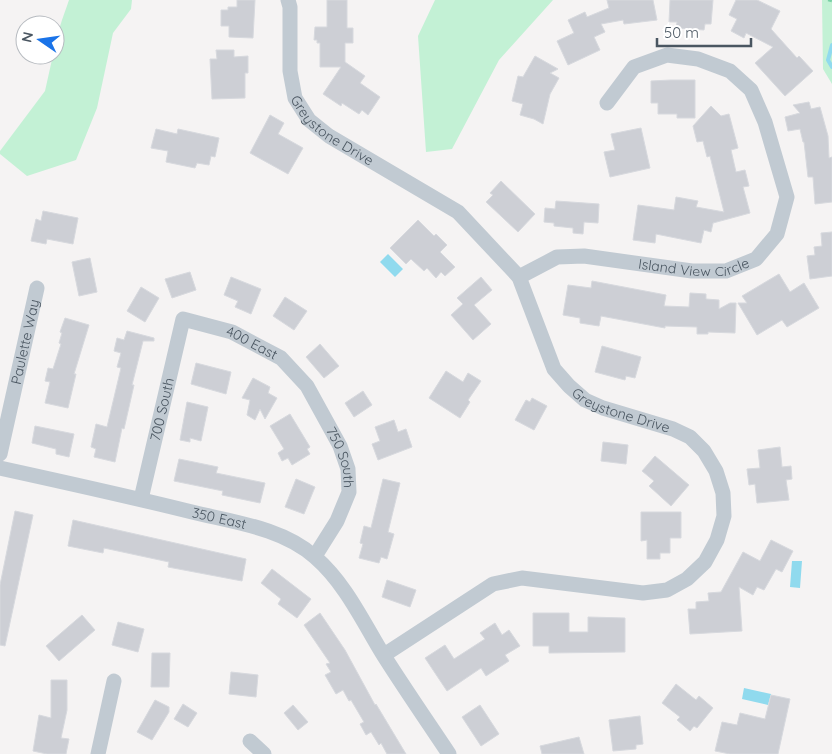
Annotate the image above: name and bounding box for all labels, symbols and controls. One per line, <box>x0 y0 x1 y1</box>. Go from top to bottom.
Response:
north arrow <box>15 15 65 65</box>
scale bar <box>657 15 751 47</box>
text: 50 m <box>664 23 699 42</box>
text: N <box>17 30 37 44</box>
street label: Greystone Drive <box>287 92 377 169</box>
street label: Island View Circle <box>637 254 752 280</box>
street label: Paulette Way <box>7 298 43 386</box>
street label: 400 East <box>225 322 281 364</box>
street label: 700 South <box>146 376 178 443</box>
street label: Greystone Drive <box>568 384 672 437</box>
street label: 750 South <box>322 424 358 488</box>
street label: 350 East <box>190 503 249 533</box>

